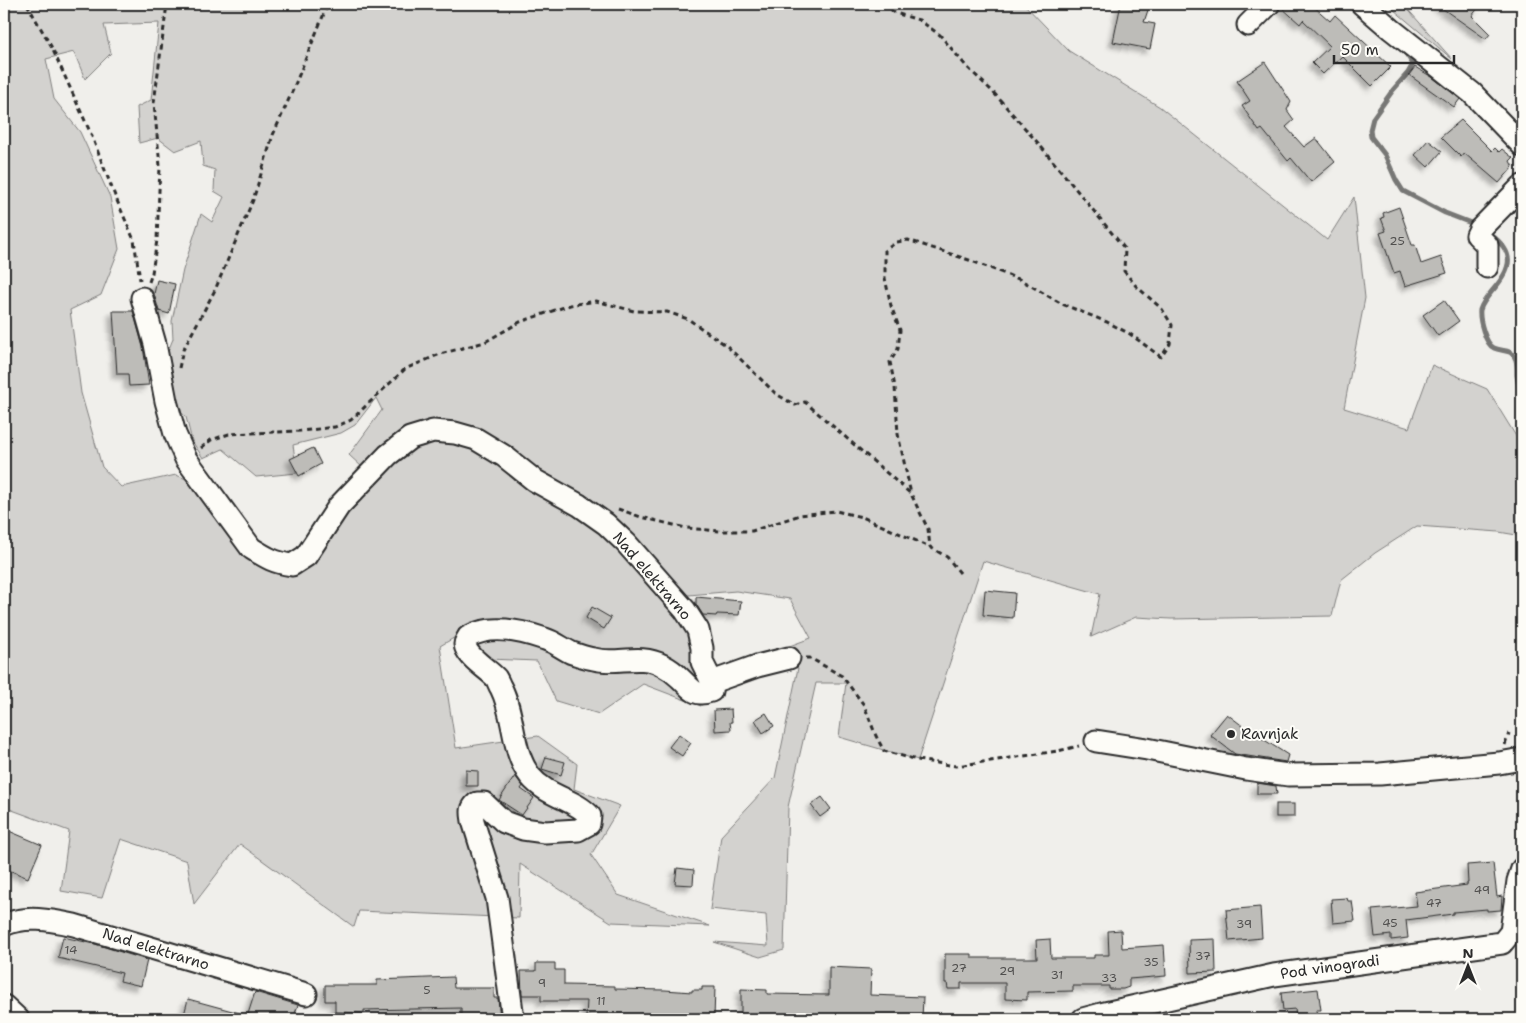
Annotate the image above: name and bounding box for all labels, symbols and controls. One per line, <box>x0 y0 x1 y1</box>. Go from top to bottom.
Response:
scale bar <box>1334 32 1454 64</box>
text: 50 m <box>1341 40 1379 60</box>
house number: 25 <box>1389 233 1405 249</box>
street label: Nad elektrarno <box>608 528 696 624</box>
place label: Ravnjak <box>1241 724 1299 744</box>
marker: Ravnjak <box>1225 728 1237 740</box>
house number: 49 <box>1474 882 1490 898</box>
house number: 47 <box>1426 895 1442 911</box>
house number: 45 <box>1382 915 1398 931</box>
house number: 39 <box>1236 916 1252 932</box>
street label: Nad elektrarno <box>100 923 212 975</box>
north arrow <box>1444 940 1494 990</box>
house number: 14 <box>65 942 77 958</box>
text: N <box>1462 944 1474 962</box>
house number: 37 <box>1195 948 1211 964</box>
street label: Pod vinogradi <box>1279 950 1381 984</box>
house number: 35 <box>1143 954 1159 970</box>
house number: 27 <box>951 960 967 976</box>
house number: 29 <box>999 963 1015 979</box>
house number: 31 <box>1051 967 1063 983</box>
house number: 33 <box>1101 970 1117 986</box>
house number: 9 <box>538 975 546 991</box>
house number: 5 <box>423 982 431 998</box>
house number: 11 <box>596 993 606 1009</box>

